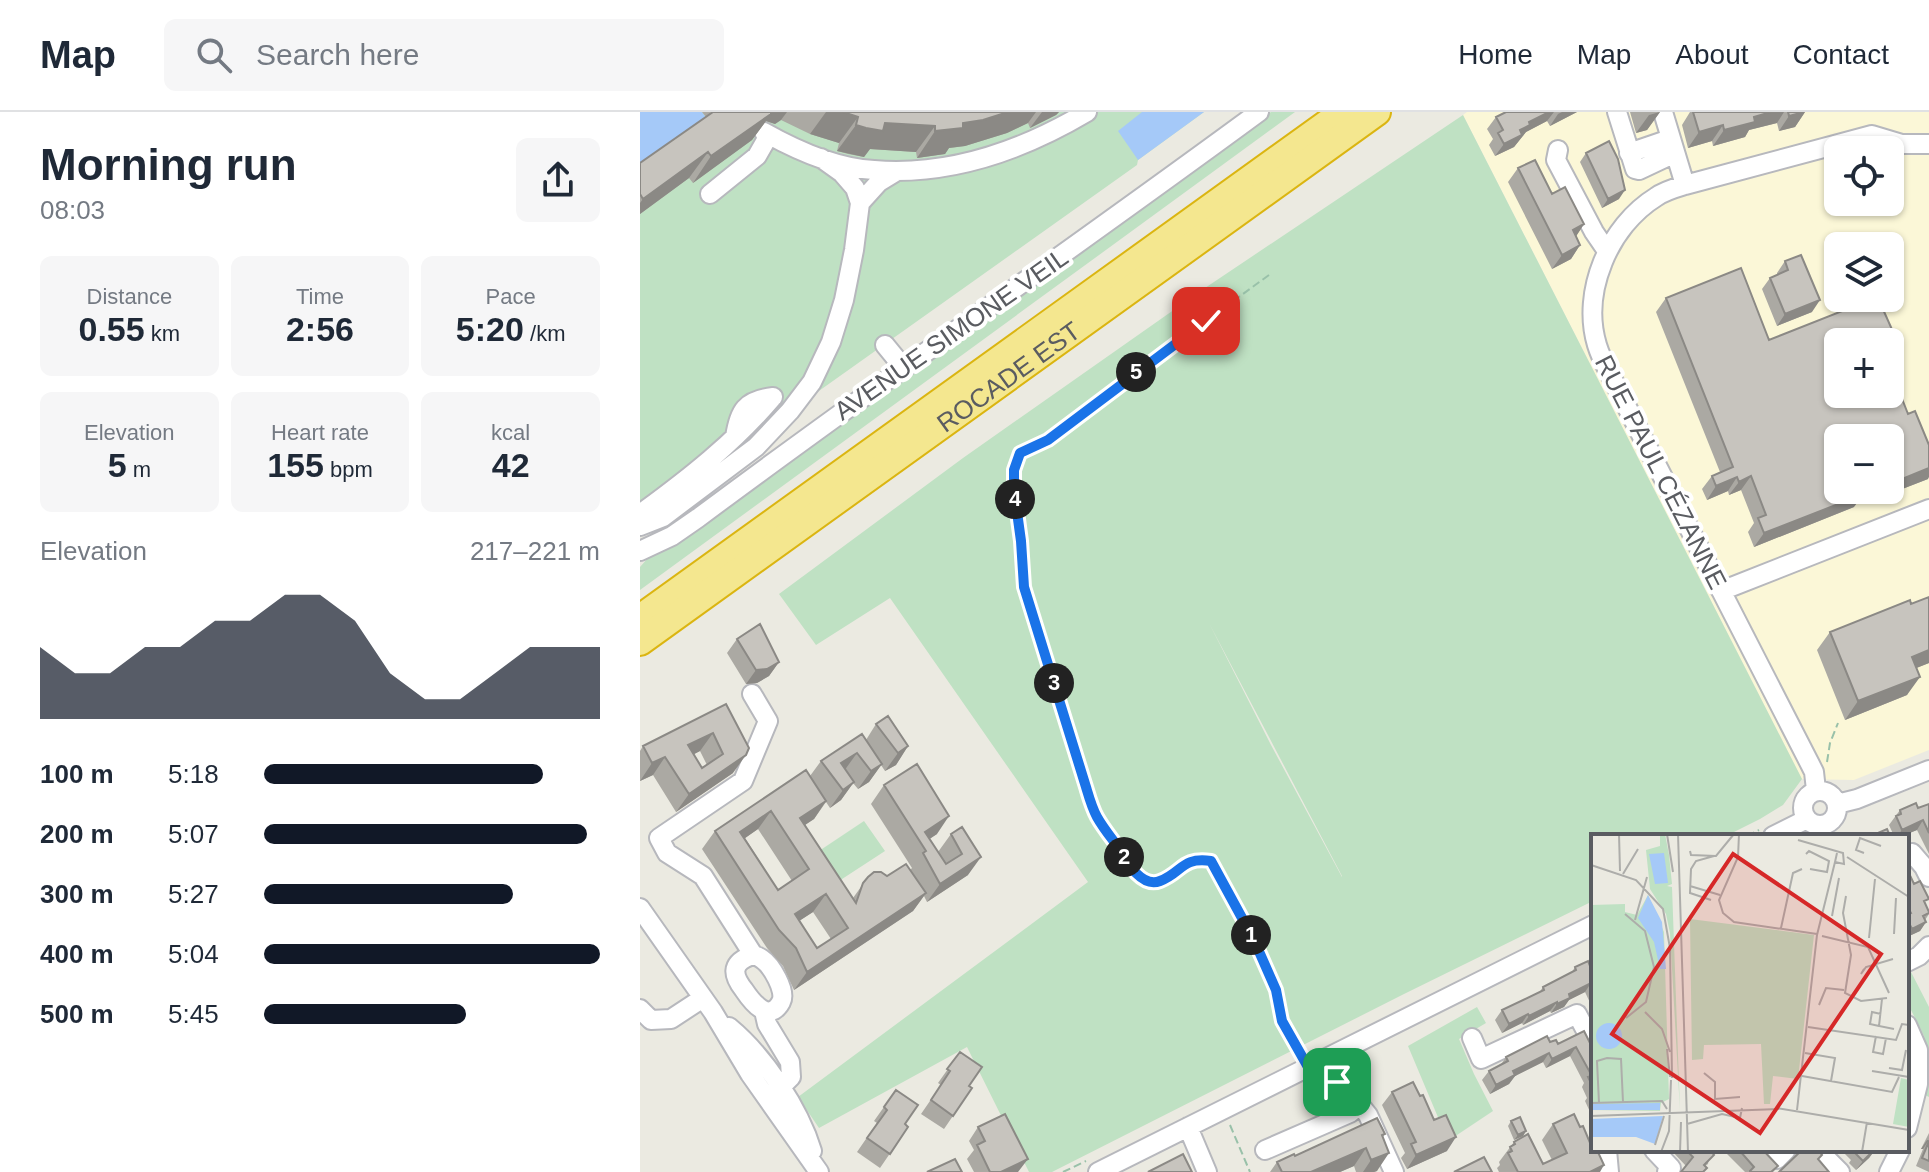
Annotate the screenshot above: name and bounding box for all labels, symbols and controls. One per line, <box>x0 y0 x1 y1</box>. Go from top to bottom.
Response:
search box <box>164 19 724 91</box>
icon: search <box>192 33 236 77</box>
text: Map <box>40 34 116 76</box>
text: Search here <box>256 38 419 71</box>
text: Home <box>1458 39 1533 70</box>
text: Map <box>1577 39 1631 70</box>
text: About <box>1675 39 1749 70</box>
text: Contact <box>1793 39 1889 70</box>
map controls <box>1824 136 1904 504</box>
button: locate <box>1824 136 1904 216</box>
button: share <box>516 138 600 222</box>
text: Morning run <box>40 140 297 189</box>
text: 08:03 <box>40 195 105 225</box>
button: layers <box>1824 232 1904 312</box>
street label: AVENUE SIMONE VEIL <box>828 242 1074 426</box>
text: Distance <box>87 284 172 309</box>
text: Time <box>296 284 344 309</box>
text: Pace <box>486 284 536 309</box>
pin <box>1172 287 1240 355</box>
icon: check <box>1184 299 1228 343</box>
text: 0.55 <box>79 310 145 348</box>
text: 2:56 <box>286 310 354 348</box>
text: 5:20 <box>456 310 524 348</box>
street label: ROCADE EST <box>931 315 1086 438</box>
text: km <box>145 321 180 346</box>
text: /km <box>524 321 565 346</box>
button: + <box>1824 328 1904 408</box>
street label: RUE PAUL CÉZANNE <box>1589 350 1733 594</box>
pin: 5 <box>1116 352 1156 392</box>
text: 5 <box>1130 359 1142 384</box>
text: Elevation <box>84 420 175 445</box>
text: Heart rate <box>271 420 369 445</box>
text: kcal <box>491 420 530 445</box>
button: − <box>1824 424 1904 504</box>
text: 5 <box>108 446 127 484</box>
text: 155 <box>267 446 324 484</box>
text: 42 <box>492 446 530 484</box>
text: m <box>127 457 151 482</box>
text: bpm <box>324 457 373 482</box>
pin: 4 <box>995 479 1035 519</box>
text: 4 <box>1009 486 1021 511</box>
text: Elevation <box>40 536 147 566</box>
text: 217–221 m <box>470 536 600 566</box>
pin: 3 <box>1034 663 1074 703</box>
text: 3 <box>1048 670 1060 695</box>
text: 100 m <box>40 759 114 789</box>
text: 5:18 <box>168 759 219 789</box>
text: 200 m <box>40 819 114 849</box>
text: 5:07 <box>168 819 219 849</box>
inset map <box>1591 834 1909 1152</box>
pin: 2 <box>1104 837 1144 877</box>
text: 2 <box>1118 844 1130 869</box>
text: 300 m <box>40 879 114 909</box>
text: 5:27 <box>168 879 219 909</box>
pin: 1 <box>1231 915 1271 955</box>
text: 1 <box>1245 922 1257 947</box>
text: 400 m <box>40 939 114 969</box>
text: 5:04 <box>168 939 219 969</box>
text: 500 m <box>40 999 114 1029</box>
text: 5:45 <box>168 999 219 1029</box>
pin <box>1303 1048 1371 1116</box>
icon: arrive <box>1315 1060 1359 1104</box>

